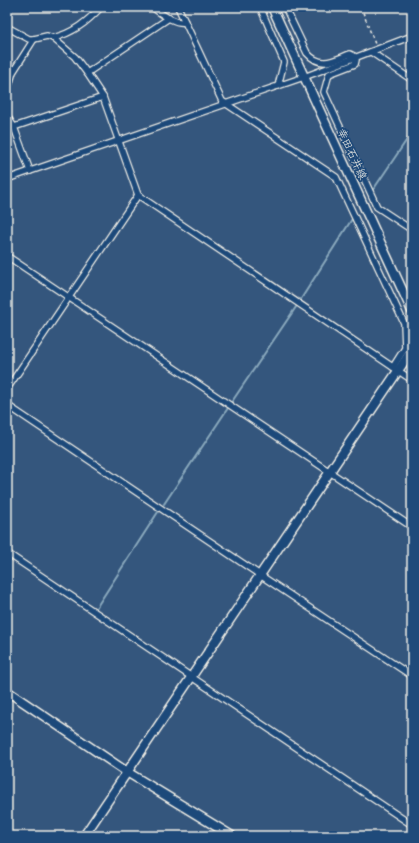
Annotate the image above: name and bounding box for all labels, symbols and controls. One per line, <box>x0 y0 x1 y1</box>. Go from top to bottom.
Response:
street label: 幸田石井線 <box>332 125 372 183</box>

